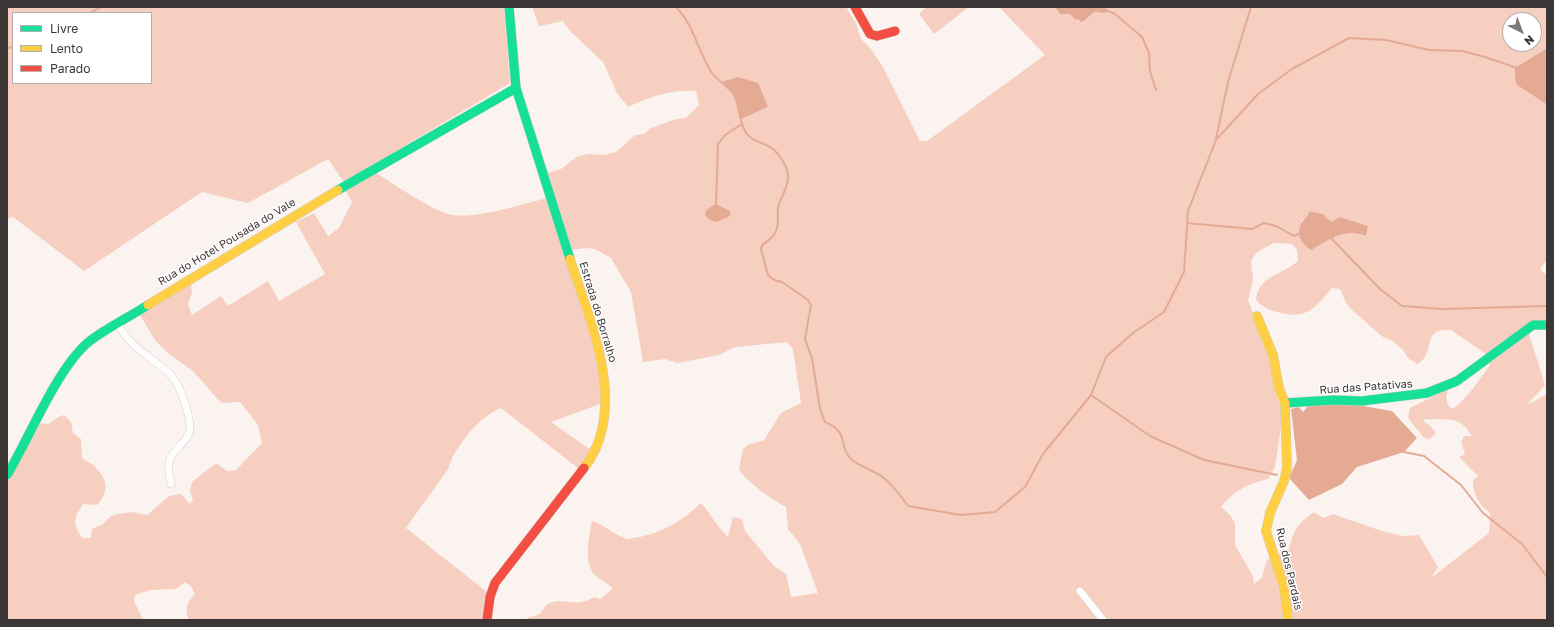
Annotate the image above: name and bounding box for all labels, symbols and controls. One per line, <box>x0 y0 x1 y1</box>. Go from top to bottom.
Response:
legend <box>12 12 152 84</box>
north arrow <box>1502 12 1542 52</box>
text: Livre <box>50 21 78 36</box>
text: N <box>1522 33 1537 48</box>
text: Lento <box>50 41 83 56</box>
text: Parado <box>50 61 90 76</box>
street label: Rua do Hotel Pousada do Vale <box>156 196 298 288</box>
street label: Estrada do Borralho <box>576 260 620 364</box>
street label: Rua das Patativas <box>1319 377 1413 397</box>
street label: Rua dos Pardais <box>1273 527 1305 611</box>

